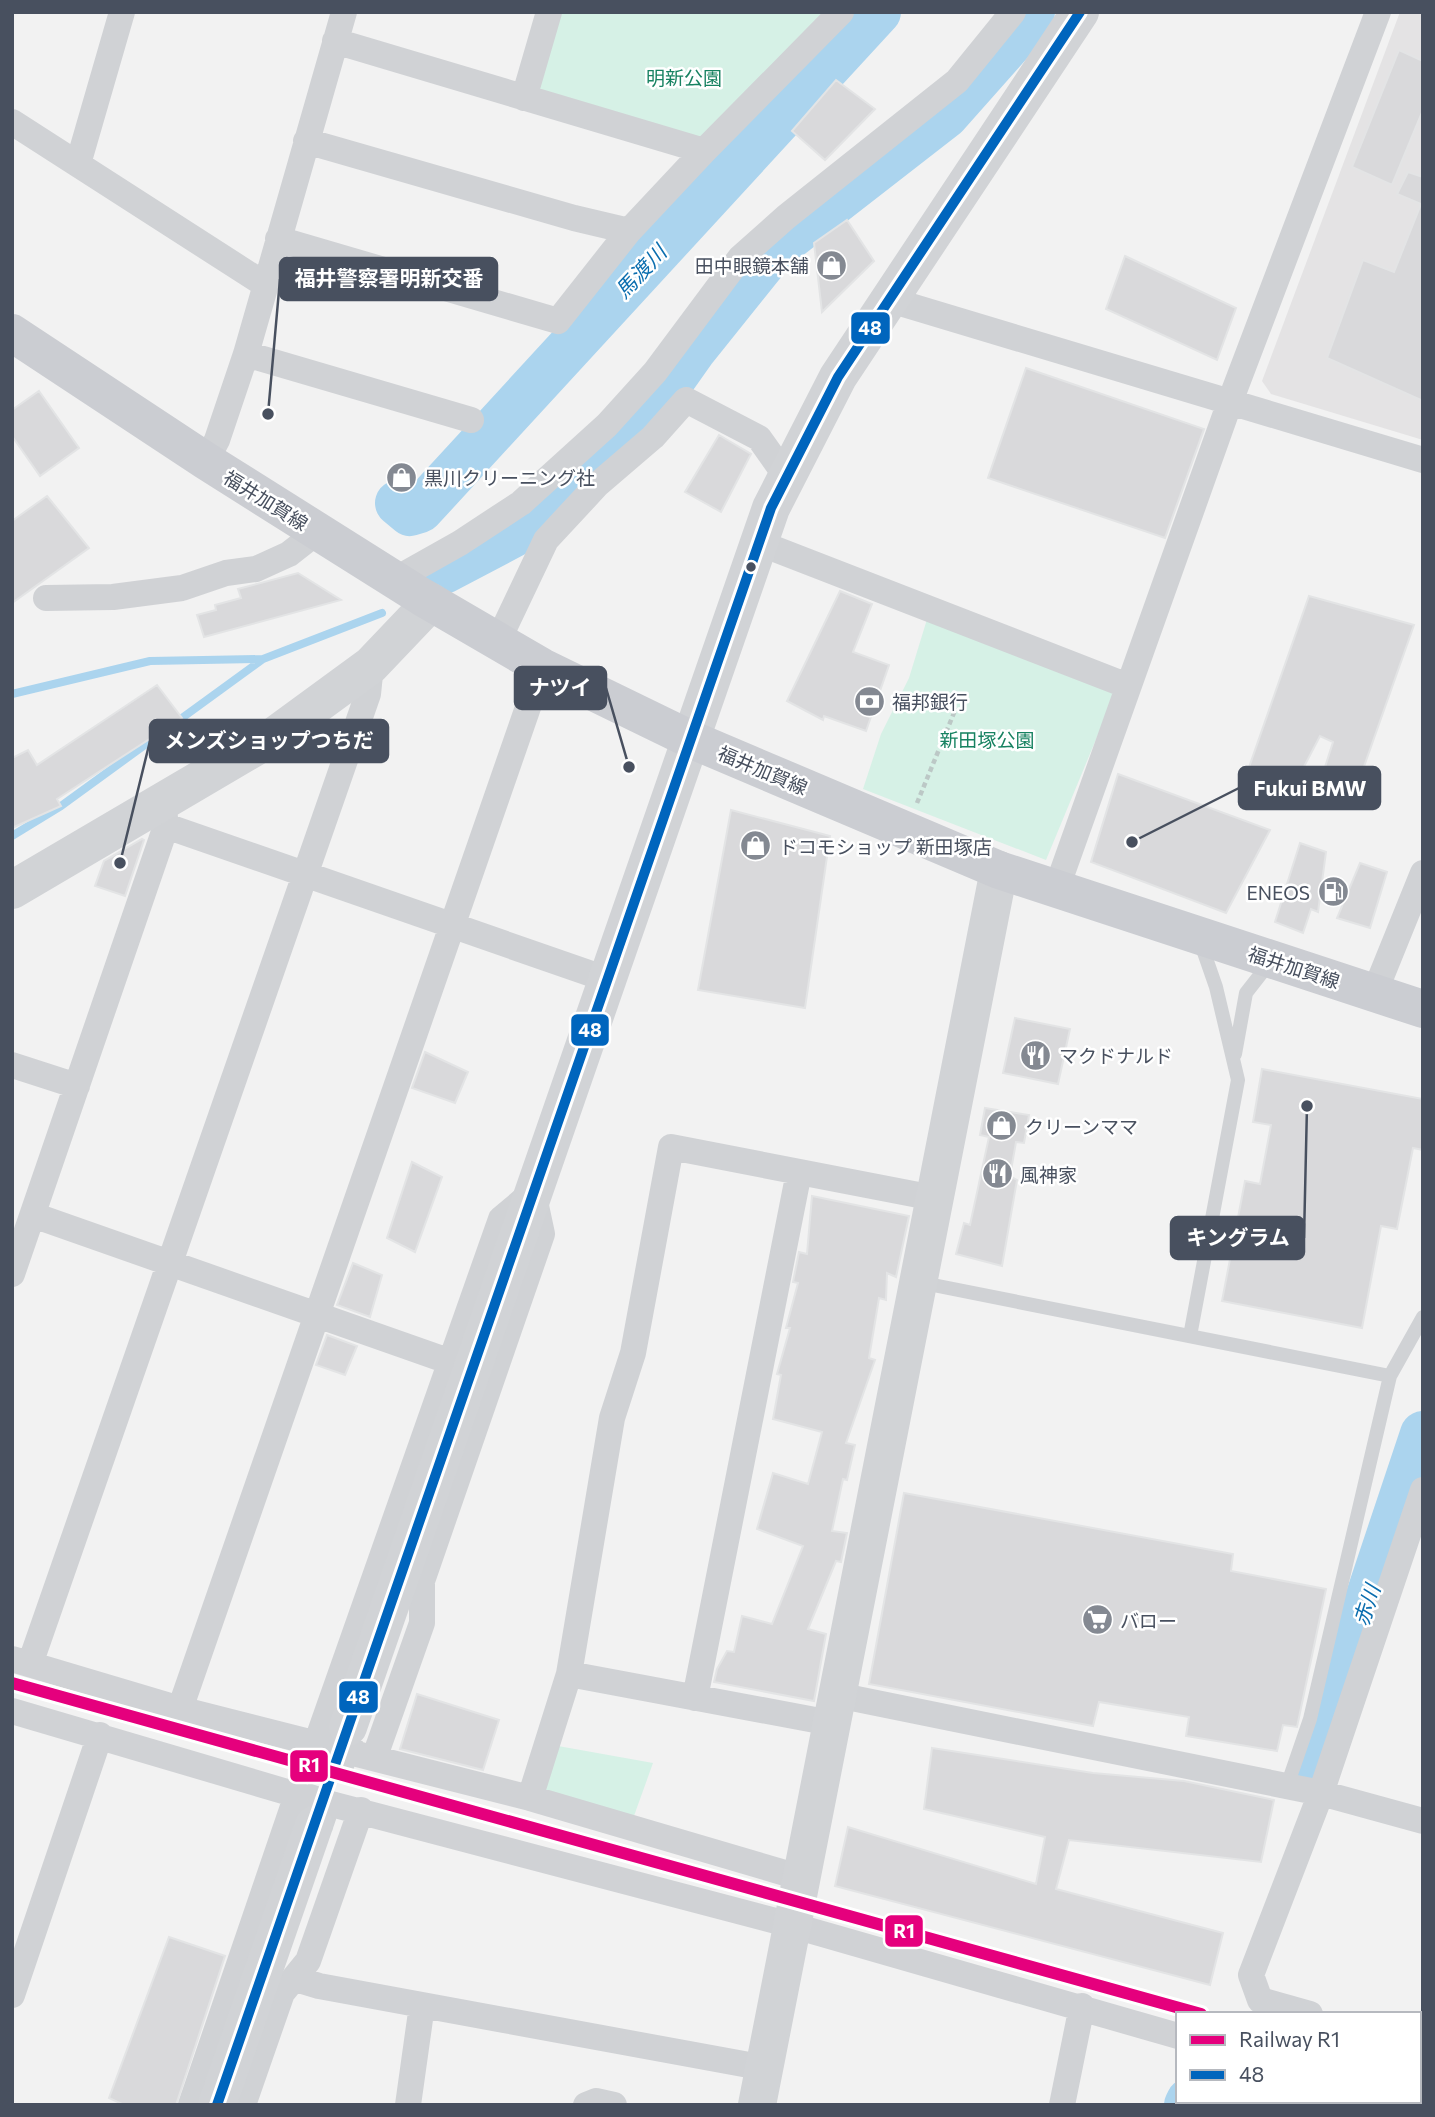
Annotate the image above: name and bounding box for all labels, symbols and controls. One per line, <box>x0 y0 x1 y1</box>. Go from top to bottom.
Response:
park label: 明新公園 <box>646 66 722 89</box>
water label: 馬渡川 <box>609 238 672 303</box>
shop icon: 田中眼鏡本舗 <box>815 248 849 282</box>
place label: 田中眼鏡本舗 <box>695 254 809 277</box>
callout: 福井警察署明新交番 <box>280 258 497 300</box>
text: 福井警察署明新交番 <box>295 265 484 290</box>
line badge: 48 <box>850 311 891 345</box>
text: 48 <box>858 316 882 339</box>
shop icon: 黒川クリーニング社 <box>384 460 418 494</box>
street label: 福井加賀線 <box>220 465 312 535</box>
place label: 黒川クリーニング社 <box>424 466 595 489</box>
unlabelled marker <box>744 560 758 574</box>
callout: ナツイ <box>515 667 606 709</box>
text: ナツイ <box>529 674 592 699</box>
bank icon: 福邦銀行 <box>852 684 886 718</box>
place label: 福邦銀行 <box>892 690 968 713</box>
callout: メンズショップつちだ <box>150 720 388 762</box>
text: メンズショップつちだ <box>164 727 374 752</box>
park label: 新田塚公園 <box>939 728 1035 751</box>
street label: 福井加賀線 <box>715 741 811 799</box>
callout: Fukui BMW <box>1239 767 1380 809</box>
text: Fukui BMW <box>1254 775 1367 800</box>
shop icon: ドコモショップ 新田塚店 <box>739 829 773 863</box>
place label: ドコモショップ 新田塚店 <box>779 835 992 858</box>
fuel station icon: ENEOS <box>1316 875 1350 909</box>
place label: ENEOS <box>1246 881 1310 904</box>
street label: 福井加賀線 <box>1245 941 1343 993</box>
line badge: 48 <box>570 1013 610 1047</box>
text: 48 <box>578 1018 602 1041</box>
restaurant icon: マクドナルド <box>1019 1038 1053 1072</box>
place label: マクドナルド <box>1059 1044 1173 1067</box>
shop icon: クリーンママ <box>985 1109 1019 1143</box>
place label: クリーンママ <box>1025 1115 1138 1138</box>
restaurant icon: 風神家 <box>980 1157 1014 1191</box>
place label: 風神家 <box>1020 1163 1077 1186</box>
callout: キングラム <box>1171 1217 1304 1259</box>
text: キングラム <box>1186 1224 1290 1249</box>
water label: 赤川 <box>1348 1579 1385 1629</box>
supermarket icon: バロー <box>1080 1603 1114 1637</box>
place label: バロー <box>1120 1609 1177 1632</box>
line badge: 48 <box>338 1680 379 1714</box>
text: 48 <box>346 1685 370 1708</box>
line badge: R1 <box>289 1749 329 1783</box>
text: R1 <box>298 1753 320 1776</box>
line badge: R1 <box>884 1914 924 1948</box>
text: R1 <box>893 1919 915 1942</box>
legend <box>1176 2012 1421 2103</box>
text: Railway R1 <box>1239 2026 1340 2051</box>
text: 48 <box>1239 2061 1264 2086</box>

